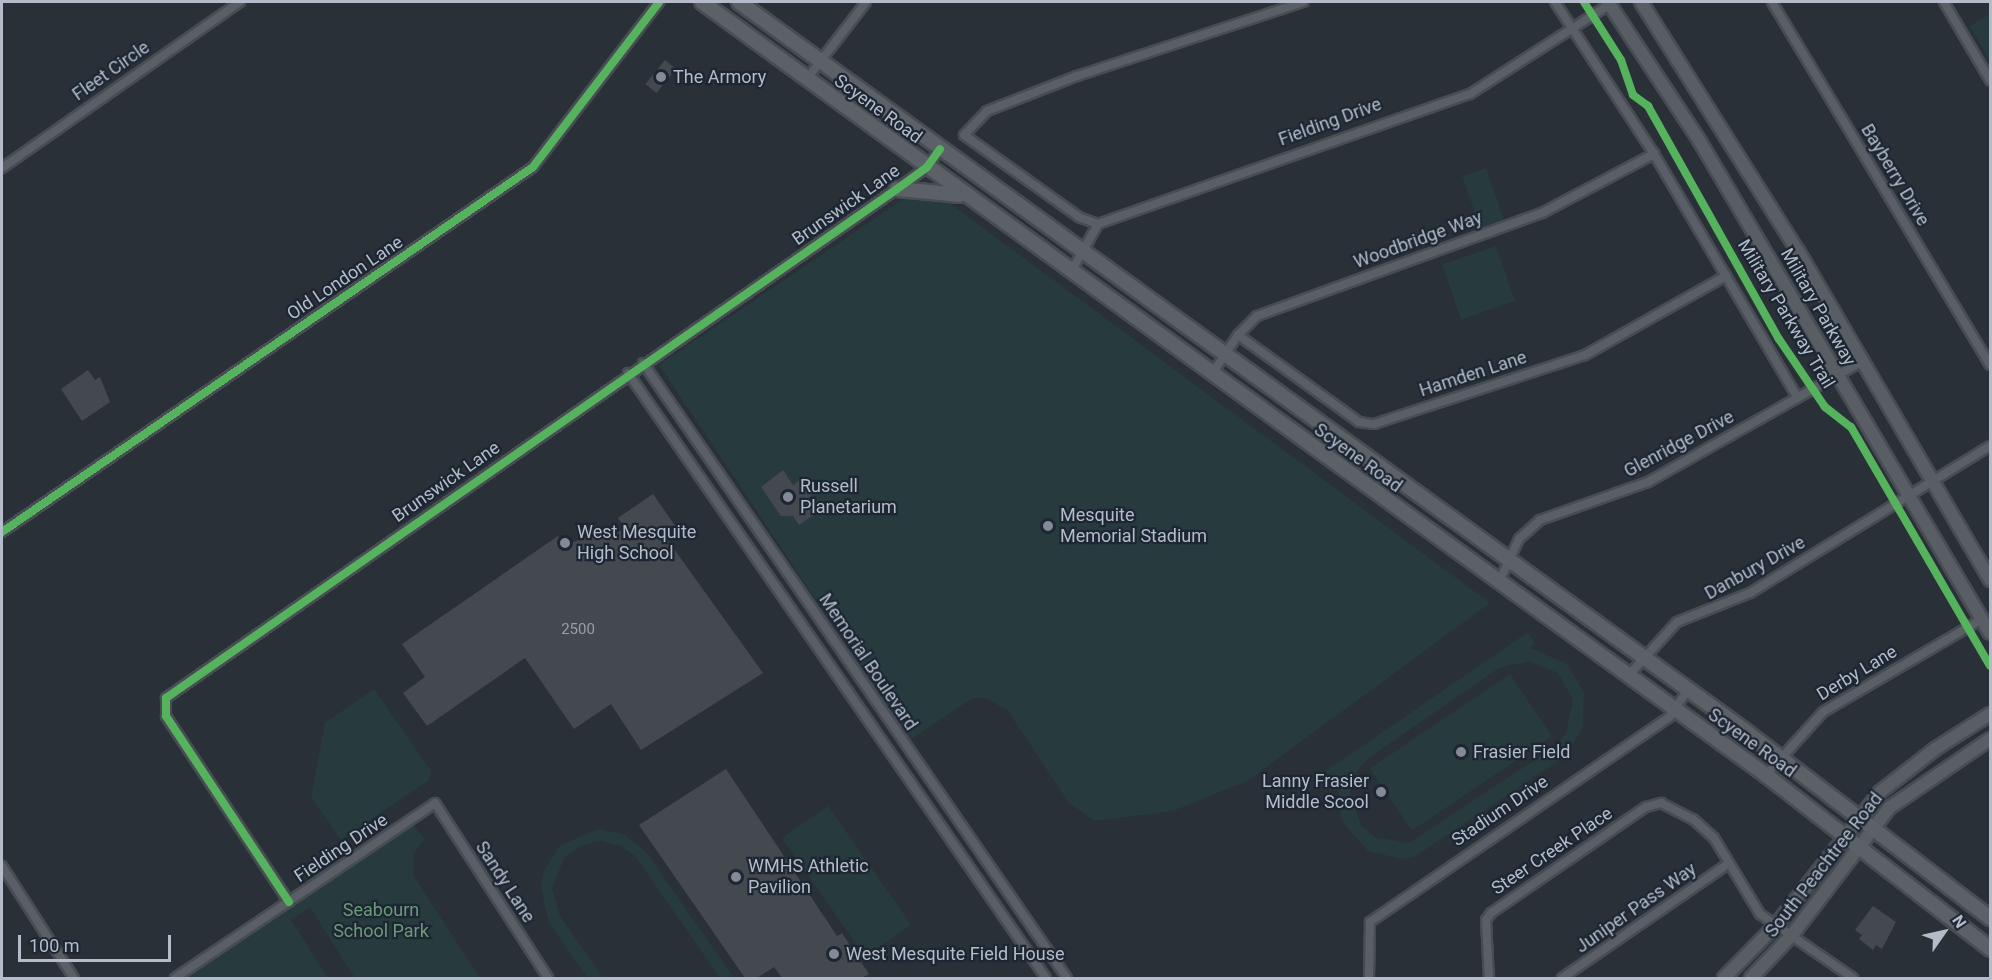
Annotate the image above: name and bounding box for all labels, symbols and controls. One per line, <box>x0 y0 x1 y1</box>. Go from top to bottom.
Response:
street label: Fleet Circle <box>68 37 154 105</box>
place label: The Armory <box>673 66 766 88</box>
marker: The Armory <box>654 70 668 84</box>
street label: Scyene Road <box>830 70 926 148</box>
street label: Fielding Drive <box>1276 93 1384 151</box>
street label: Bayberry Drive <box>1856 120 1934 230</box>
street label: Brunswick Lane <box>788 160 904 250</box>
street label: Woodbridge Way <box>1351 207 1485 273</box>
street label: Old London Lane <box>283 231 407 325</box>
street label: Military Parkway Trail <box>1733 235 1839 393</box>
street label: Military Parkway <box>1776 245 1860 369</box>
street label: Hamden Lane <box>1417 347 1529 401</box>
street label: Glenridge Drive <box>1620 406 1738 482</box>
street label: Scyene Road <box>1310 419 1406 497</box>
street label: Brunswick Lane <box>388 437 504 527</box>
place label: Russell Planetarium <box>800 476 897 518</box>
marker: Russell Planetarium <box>781 490 795 504</box>
place label: Mesquite Memorial Stadium <box>1060 505 1207 548</box>
marker: Mesquite Memorial Stadium <box>1041 519 1055 533</box>
place label: West Mesquite High School <box>577 522 696 564</box>
street label: Danbury Drive <box>1701 532 1809 604</box>
marker: West Mesquite High School <box>558 536 572 550</box>
street label: Memorial Boulevard <box>814 590 922 734</box>
house number: 2500 <box>561 621 595 639</box>
street label: Derby Lane <box>1813 641 1901 705</box>
street label: Scyene Road <box>1704 704 1800 782</box>
place label: Frasier Field <box>1473 741 1570 763</box>
marker: Frasier Field <box>1454 745 1468 759</box>
place label: Lanny Frasier Middle Scool <box>1262 771 1369 814</box>
street label: Stadium Drive <box>1448 771 1552 851</box>
marker: Lanny Frasier Middle Scool <box>1374 785 1388 799</box>
street label: South Peachtree Road <box>1761 788 1887 942</box>
street label: Steer Creek Place <box>1487 803 1617 899</box>
street label: Fielding Drive <box>290 809 392 887</box>
street label: Sandy Lane <box>471 837 539 927</box>
place label: WMHS Athletic Pavilion <box>748 856 869 898</box>
street label: Juniper Pass Way <box>1572 858 1700 958</box>
marker: WMHS Athletic Pavilion <box>729 870 743 884</box>
park label: Seabourn School Park <box>333 900 429 942</box>
north arrow <box>1914 902 1974 962</box>
text: N <box>1948 912 1970 932</box>
scale bar <box>21 923 174 961</box>
text: 100 m <box>29 935 80 956</box>
place label: West Mesquite Field House <box>846 943 1065 965</box>
marker: West Mesquite Field House <box>827 947 841 961</box>

